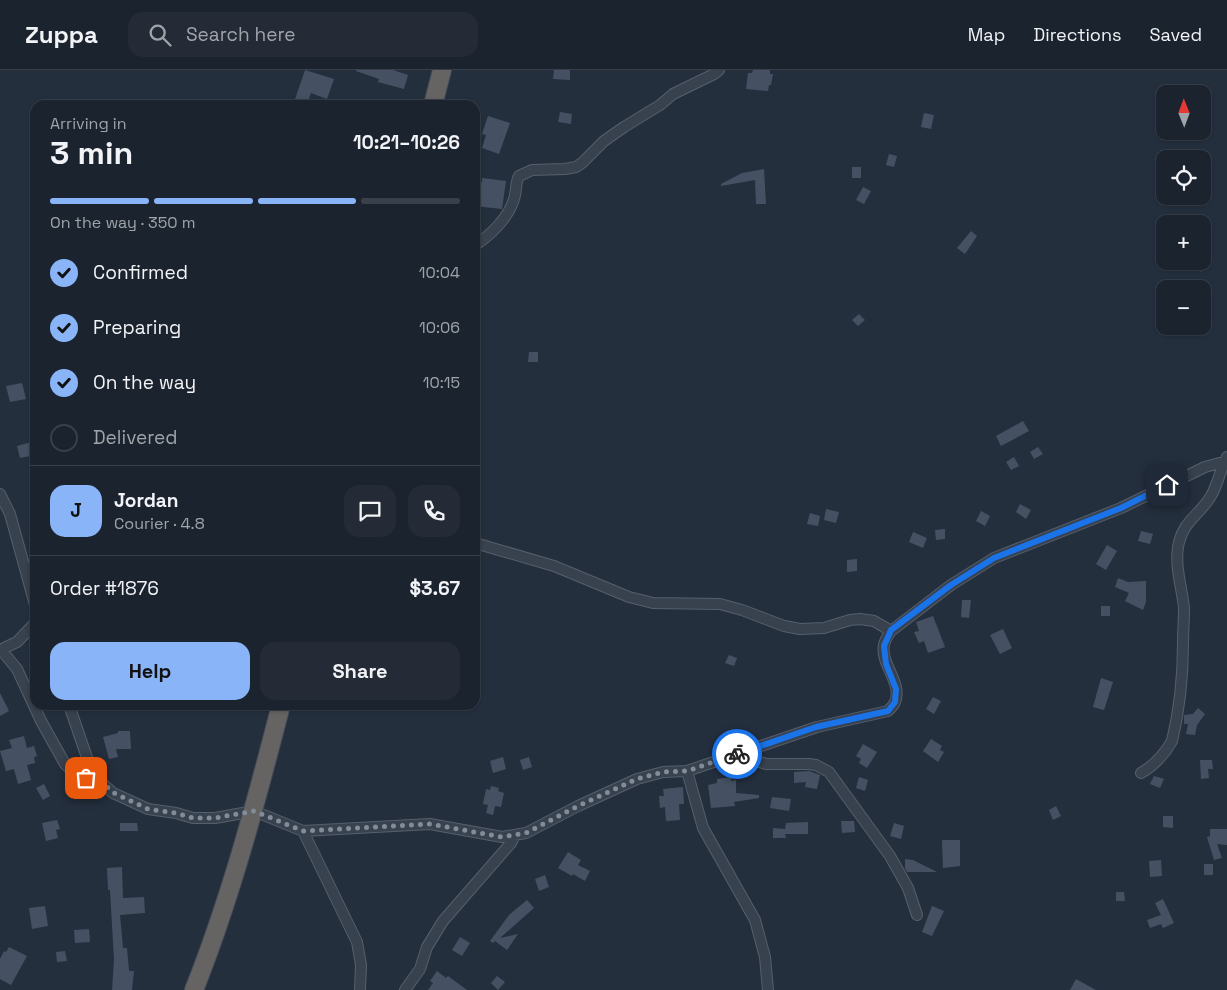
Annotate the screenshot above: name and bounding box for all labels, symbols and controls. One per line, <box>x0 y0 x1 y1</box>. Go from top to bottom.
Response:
search box <box>128 12 478 57</box>
text: Zuppa <box>25 19 98 50</box>
icon: search <box>146 21 174 49</box>
text: Search here <box>186 22 295 47</box>
text: Map <box>968 23 1005 46</box>
text: Directions <box>1033 23 1122 46</box>
text: Saved <box>1150 23 1202 46</box>
north arrow <box>1156 85 1211 140</box>
map controls <box>1156 85 1211 335</box>
text: Arriving in <box>50 113 127 134</box>
text: 10:21–10:26 <box>353 130 460 155</box>
text: 3 min <box>50 133 133 173</box>
button: locate <box>1156 150 1211 205</box>
text: On the way · 350 m <box>50 212 195 233</box>
button: + <box>1156 215 1211 270</box>
icon: check <box>50 259 78 287</box>
text: Confirmed <box>93 260 188 285</box>
text: 10:04 <box>419 262 460 283</box>
button: − <box>1156 280 1211 335</box>
icon: check <box>50 314 78 342</box>
text: Preparing <box>93 315 181 340</box>
text: 10:06 <box>419 317 460 338</box>
icon: check <box>50 369 78 397</box>
text: On the way <box>93 370 196 395</box>
text: 10:15 <box>423 372 460 393</box>
text: Delivered <box>93 425 178 450</box>
pin <box>1146 464 1188 506</box>
icon: home <box>1153 471 1181 499</box>
button: chat <box>344 485 396 537</box>
button: phone <box>408 485 460 537</box>
text: Jordan <box>114 488 179 513</box>
text: J <box>70 498 82 523</box>
text: Courier · 4.8 <box>114 513 205 534</box>
text: Order #1876 <box>50 576 159 601</box>
text: $3.67 <box>409 576 460 601</box>
button: Help <box>50 642 250 700</box>
button: Share <box>260 642 460 700</box>
courier <box>712 729 762 779</box>
icon: bike <box>723 740 751 768</box>
pin <box>65 757 107 799</box>
icon: bag <box>72 764 100 792</box>

